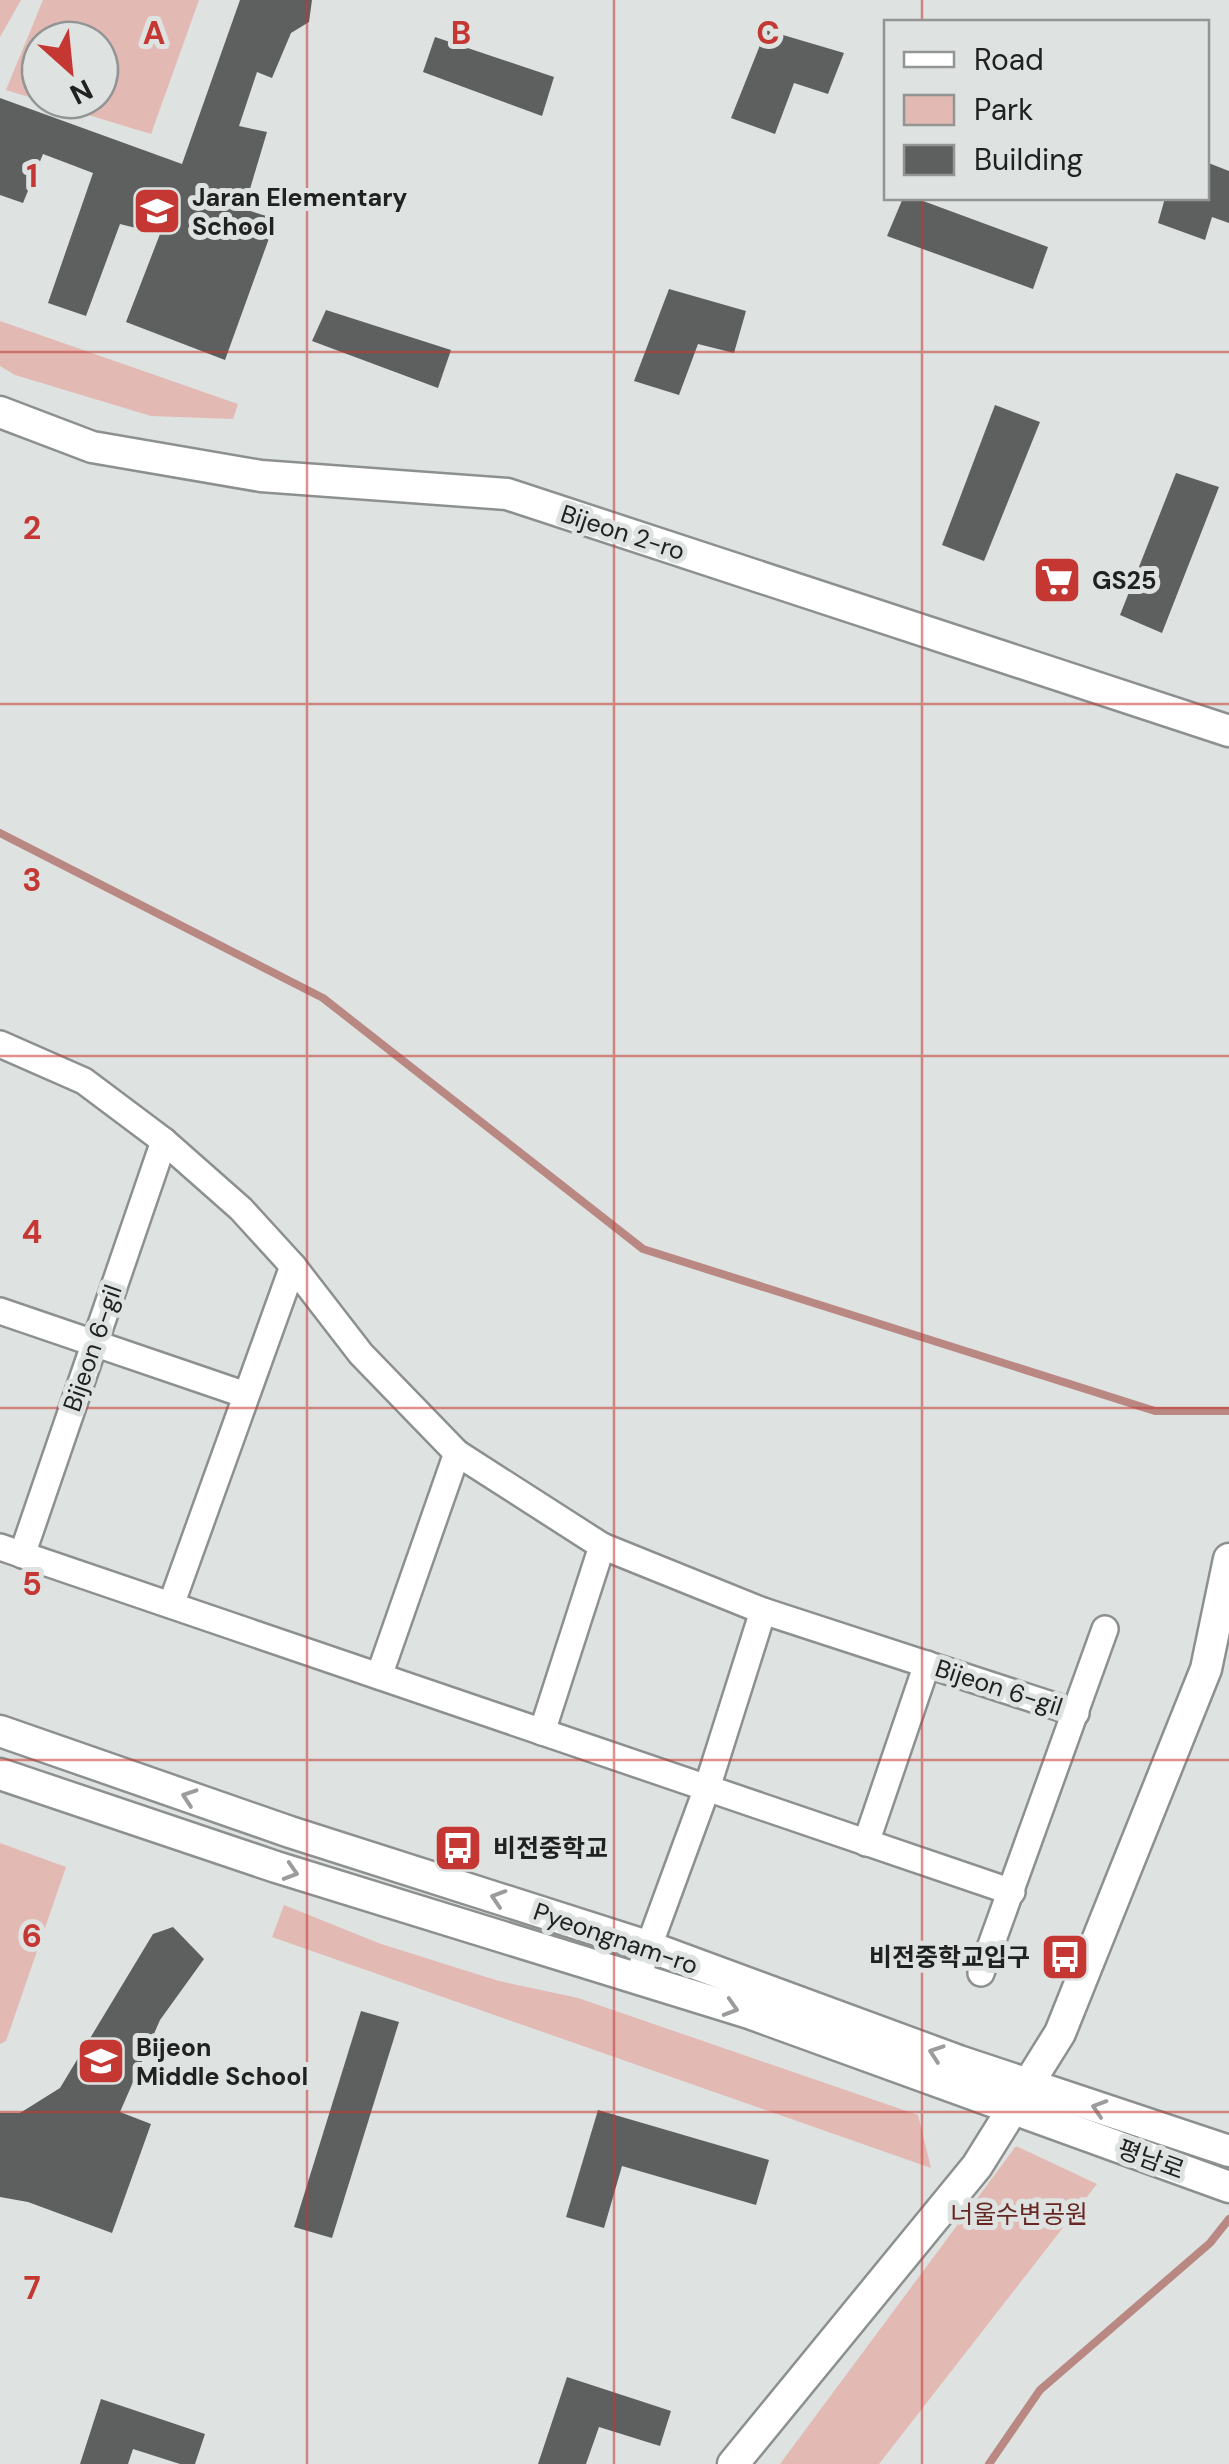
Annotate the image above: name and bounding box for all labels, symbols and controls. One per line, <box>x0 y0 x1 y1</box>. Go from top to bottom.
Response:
text: A <box>143 12 165 54</box>
text: B <box>451 12 471 54</box>
text: C <box>756 12 780 54</box>
north arrow <box>20 20 120 120</box>
legend <box>884 20 1209 200</box>
text: Road <box>974 40 1044 79</box>
text: N <box>64 71 99 113</box>
text: Park <box>974 90 1033 129</box>
text: Building <box>974 140 1083 179</box>
text: 1 <box>26 155 38 197</box>
place label: Jaran Elementary School <box>192 181 407 243</box>
school or university icon: Jaran Elementary School <box>131 185 183 237</box>
street label: Bijeon 2-ro <box>557 497 689 568</box>
text: 2 <box>23 507 41 549</box>
supermarket icon: GS25 <box>1031 554 1083 606</box>
place label: GS25 <box>1092 564 1157 597</box>
text: 3 <box>22 859 42 901</box>
text: 4 <box>22 1211 42 1253</box>
street label: Bijeon 6-gil <box>55 1280 130 1416</box>
text: 5 <box>22 1563 42 1605</box>
street label: Bijeon 6-gil <box>931 1651 1067 1724</box>
one-way arrow <box>182 1788 199 1808</box>
bus stop icon: 비전중학교 <box>432 1822 484 1874</box>
place label: 비전중학교 <box>493 1832 608 1865</box>
one-way arrow <box>282 1860 299 1880</box>
one-way arrow <box>490 1890 507 1910</box>
street label: Pyeongnam-ro <box>529 1895 702 1982</box>
text: 6 <box>22 1915 42 1957</box>
bus stop icon: 비전중학교입구 <box>1039 1931 1091 1983</box>
place label: 비전중학교입구 <box>869 1941 1030 1974</box>
one-way arrow <box>722 1996 739 2017</box>
place label: Bijeon Middle School <box>136 2031 308 2093</box>
school or university icon: Bijeon Middle School <box>75 2035 127 2087</box>
one-way arrow <box>929 2044 946 2065</box>
one-way arrow <box>1091 2100 1108 2120</box>
street label: 평남로 <box>1113 2132 1189 2187</box>
park label: 너울수변공원 <box>950 2198 1088 2231</box>
text: 7 <box>23 2267 41 2309</box>

